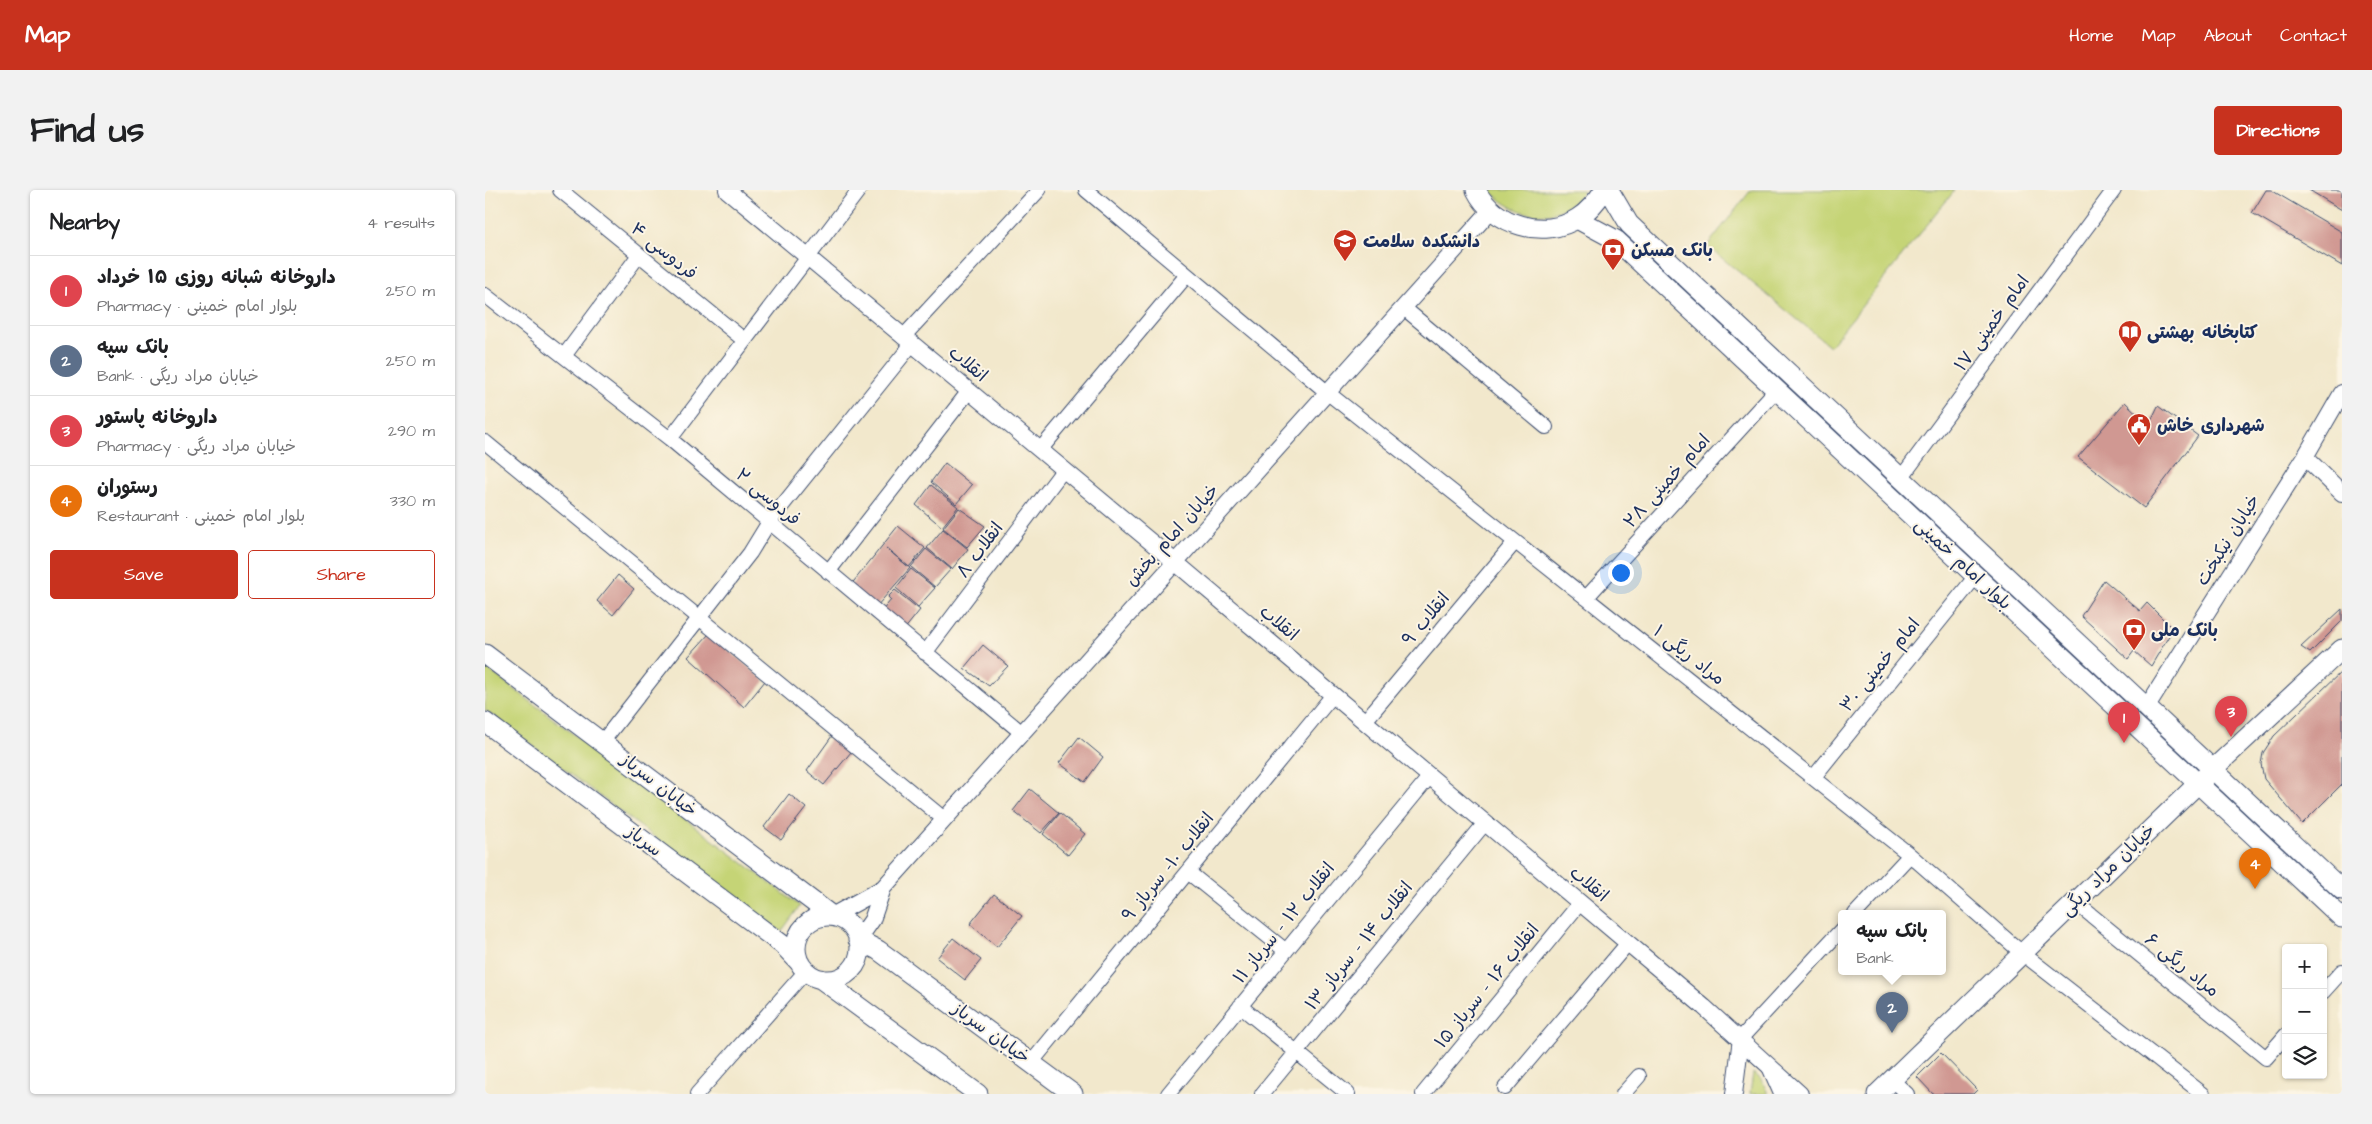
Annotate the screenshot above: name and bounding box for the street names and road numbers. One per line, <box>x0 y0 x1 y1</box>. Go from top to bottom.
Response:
street label: فردوسی ۴ <box>625 216 703 286</box>
street label: امام خمینی ۱۷ <box>1949 270 2036 377</box>
street label: انقلاب <box>943 340 993 388</box>
street label: امام خمینی ۲۸ <box>1618 428 1717 534</box>
street label: فردوسی ۲ <box>730 462 806 532</box>
street label: خیابان امام بخش <box>1119 478 1225 592</box>
street label: خیابان نیکبخت <box>2190 490 2266 590</box>
street label: بلوار امام خمینی <box>1908 512 2017 616</box>
street label: انقلاب ۸ <box>951 517 1009 583</box>
street label: انقلاب ۹ <box>1396 587 1456 651</box>
street label: انقلاب <box>1254 599 1304 647</box>
street label: امام خمینی ۳۰ <box>1834 612 1927 718</box>
street label: مراد ریگی ۱ <box>1648 619 1730 691</box>
street label: خیابان سرباز <box>614 746 702 823</box>
street label: انقلاب ۱۰- سرباز ۹ <box>1116 807 1220 927</box>
street label: سرباز <box>619 818 667 863</box>
street label: خیابان مراد ریگی <box>2055 818 2161 922</box>
street label: انقلاب ۱۲ - سرباز ۱۱ <box>1227 857 1341 989</box>
street label: انقلاب <box>1564 860 1614 908</box>
street label: انقلاب ۱۴ - سرباز ۱۳ <box>1299 876 1419 1016</box>
street label: انقلاب ۱۶ - سرباز ۱۵ <box>1429 918 1545 1054</box>
street label: مراد ریگی ۶ <box>2139 927 2225 1003</box>
street label: خیابان سرباز <box>945 995 1035 1070</box>

